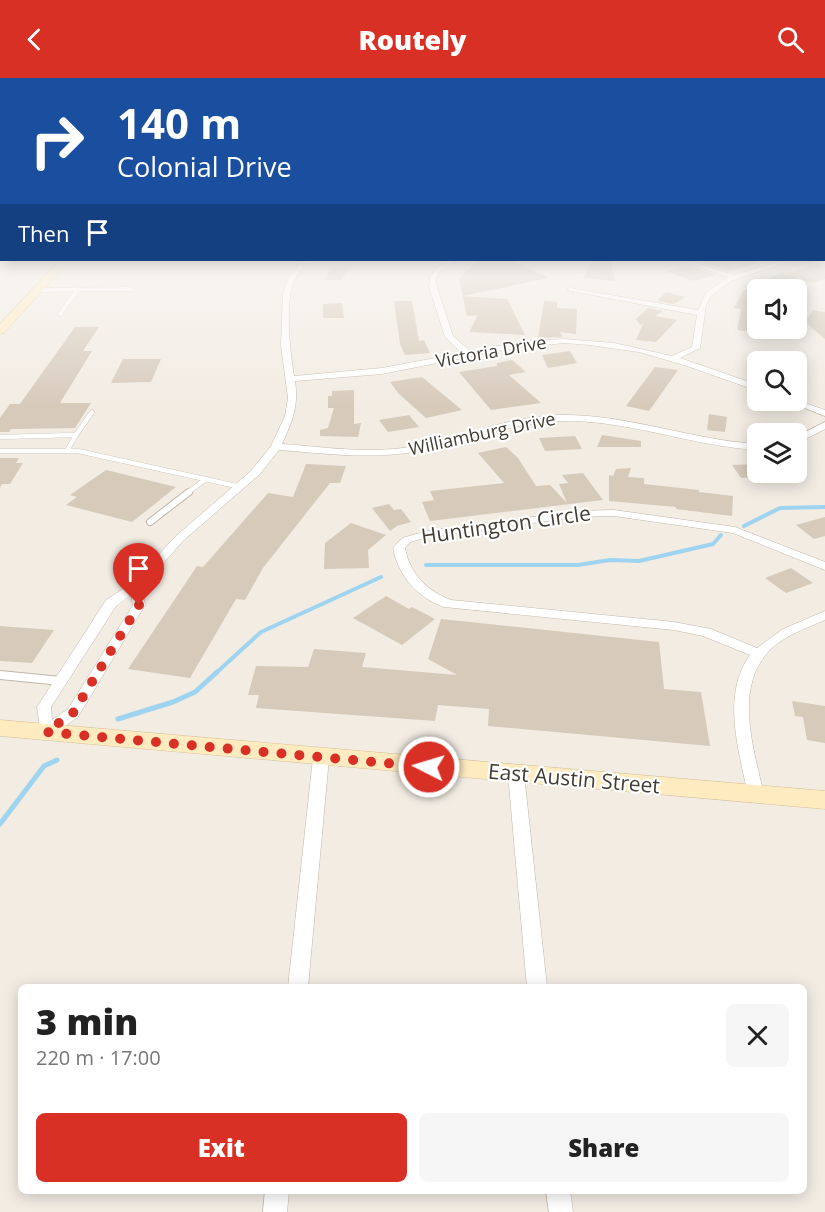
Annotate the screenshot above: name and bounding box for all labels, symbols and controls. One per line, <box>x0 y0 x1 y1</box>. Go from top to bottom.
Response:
text: Routely <box>359 21 466 58</box>
icon: back <box>18 23 51 56</box>
icon: search <box>774 23 807 56</box>
text: 140 m <box>117 94 241 151</box>
icon: right <box>18 102 96 180</box>
text: Colonial Drive <box>117 148 292 185</box>
icon: arrive <box>81 216 114 249</box>
text: Then <box>18 218 69 248</box>
map controls <box>747 279 807 483</box>
button: sound <box>747 279 807 339</box>
street label: Victoria Drive <box>434 329 548 373</box>
button: search <box>747 351 807 411</box>
street label: Williamburg Drive <box>406 406 557 460</box>
button: layers <box>747 423 807 483</box>
street label: Huntington Circle <box>419 498 592 550</box>
pin <box>113 543 164 605</box>
icon: arrive <box>122 552 155 585</box>
position arrow <box>397 735 461 799</box>
street label: East Austin Street <box>487 757 661 799</box>
text: 3 min <box>36 997 138 1046</box>
button: close <box>726 1004 789 1067</box>
text: 220 m · 17:00 <box>36 1044 161 1071</box>
button: Exit <box>36 1113 407 1182</box>
button: Share <box>419 1113 789 1182</box>

